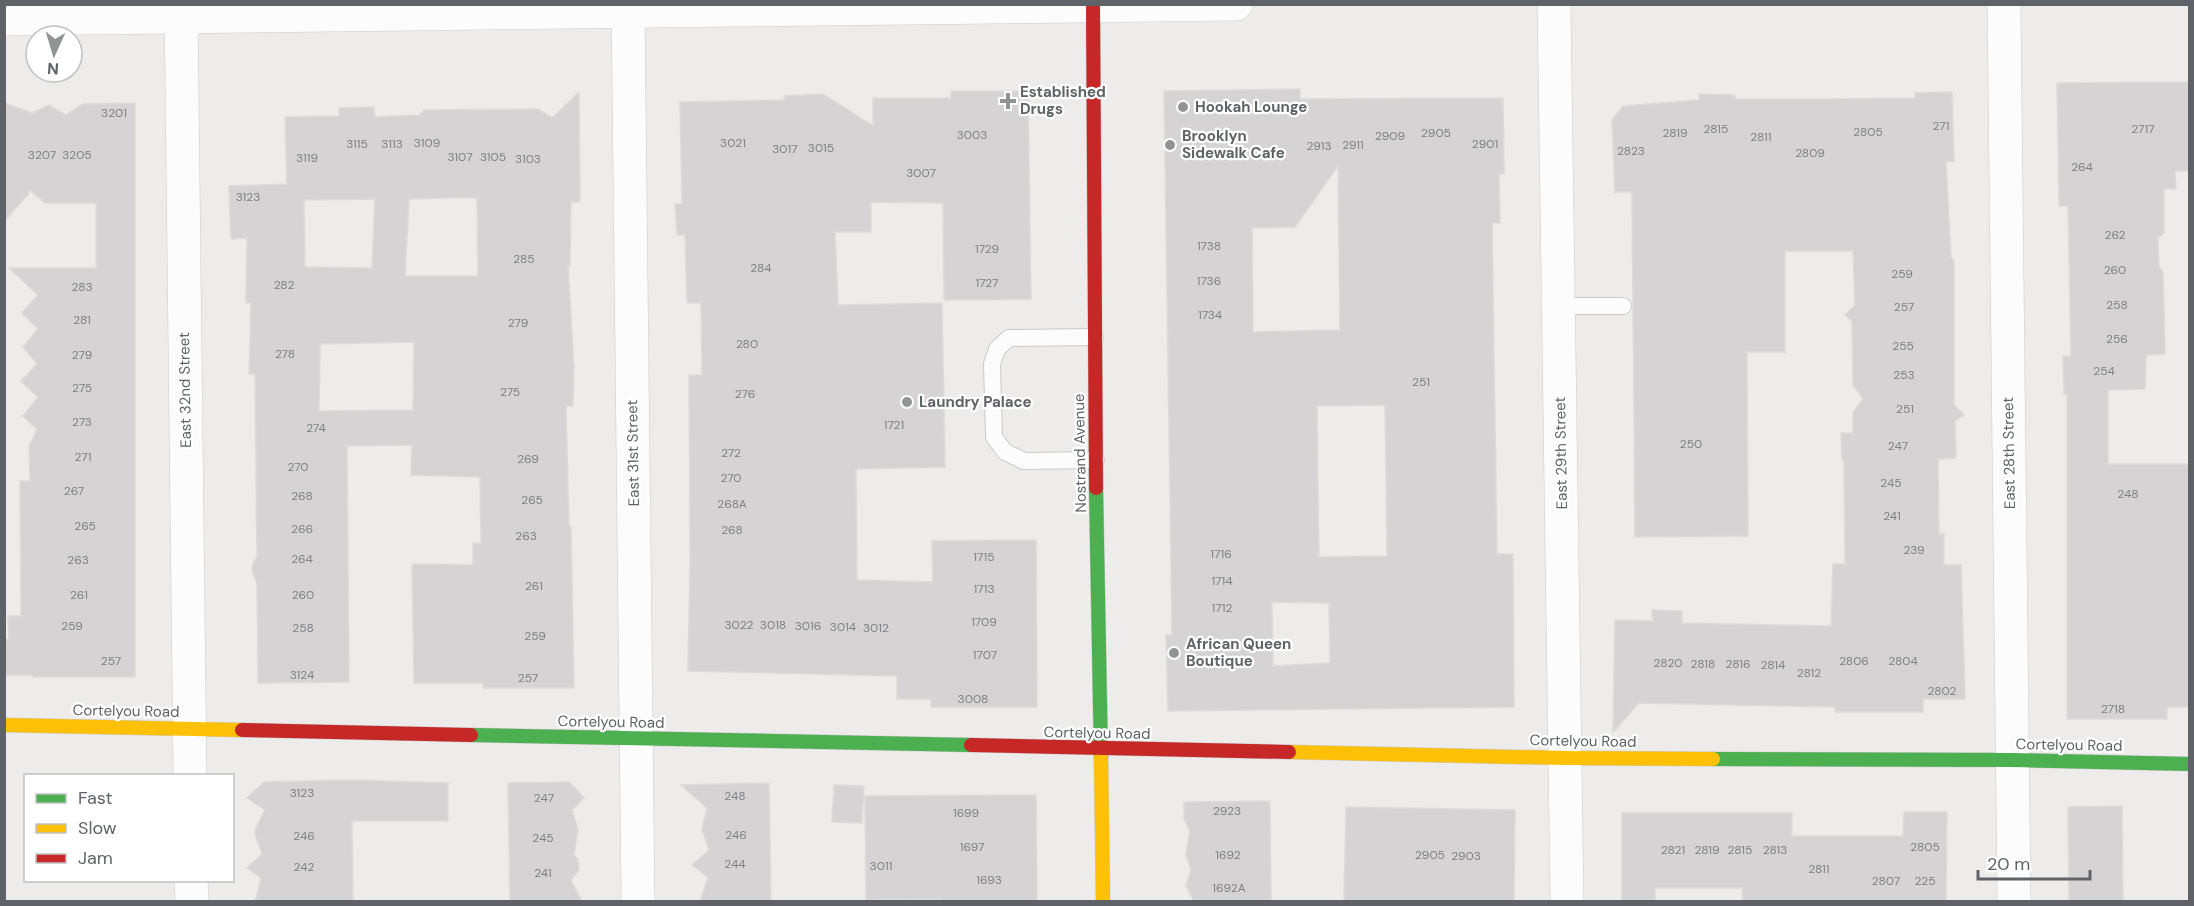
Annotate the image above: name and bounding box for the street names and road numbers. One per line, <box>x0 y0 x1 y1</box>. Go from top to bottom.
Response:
street label: East 32nd Street <box>174 332 196 448</box>
street label: Nostrand Avenue <box>1069 393 1091 513</box>
street label: East 29th Street <box>1550 396 1572 509</box>
street label: East 28th Street <box>1998 397 2020 509</box>
street label: East 31st Street <box>622 399 644 506</box>
street label: Cortelyou Road <box>72 700 180 722</box>
street label: Cortelyou Road <box>557 711 665 733</box>
street label: Cortelyou Road <box>1043 722 1151 744</box>
street label: Cortelyou Road <box>1529 730 1637 752</box>
street label: Cortelyou Road <box>2015 734 2123 756</box>

